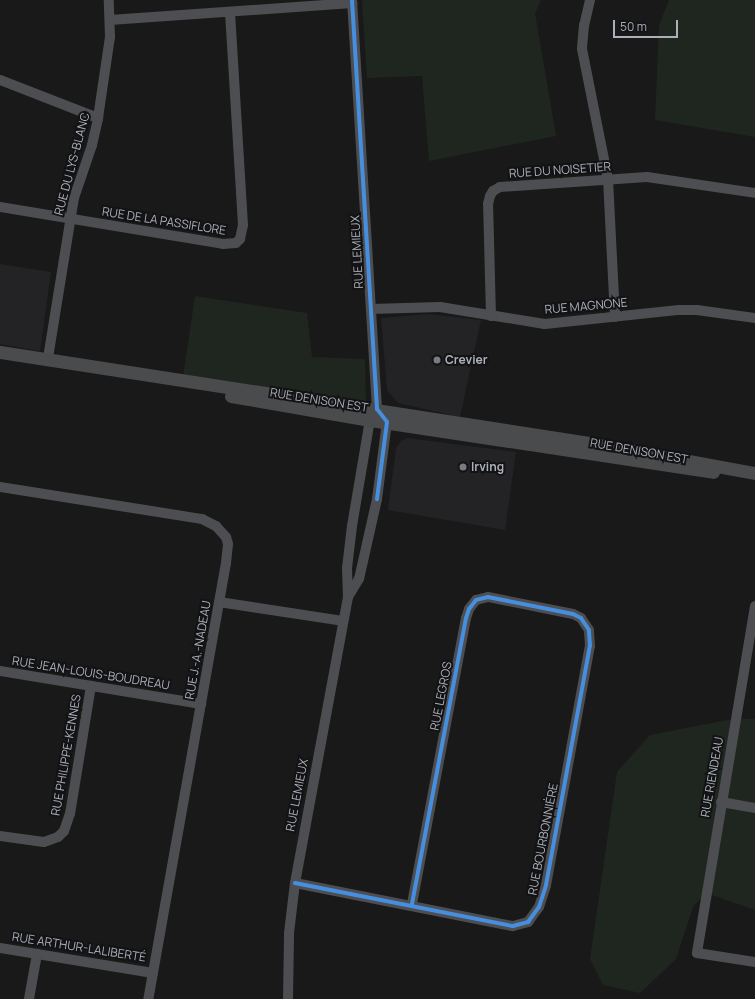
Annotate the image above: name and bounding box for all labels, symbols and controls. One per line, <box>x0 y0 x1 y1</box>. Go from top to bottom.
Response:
scale bar <box>615 12 680 38</box>
text: 50 m <box>620 18 647 35</box>
street label: RUE DU LYS-BLANC <box>51 111 93 217</box>
street label: RUE DU NOISETIER <box>508 159 612 181</box>
street label: RUE DE LA PASSIFLORE <box>101 204 227 238</box>
street label: RUE LEMIEUX <box>348 215 366 289</box>
street label: RUE MAGNONE <box>544 295 628 317</box>
place label: Crevier <box>445 353 488 367</box>
marker: Crevier <box>432 355 442 365</box>
street label: RUE DENISON EST <box>269 385 369 415</box>
street label: RUE DENISON EST <box>589 435 689 467</box>
place label: Irving <box>471 460 504 474</box>
marker: Irving <box>458 462 468 472</box>
street label: RUE J.-A.-NADEAU <box>182 599 214 701</box>
street label: RUE JEAN-LOUIS-BOUDREAU <box>11 653 171 693</box>
street label: RUE LEGROS <box>427 660 455 732</box>
street label: RUE PHILIPPE-KENNES <box>48 693 84 817</box>
street label: RUE RIENDEAU <box>698 736 726 818</box>
street label: RUE LEMIEUX <box>283 757 311 833</box>
street label: RUE BOURBONNIÈRE <box>525 782 561 896</box>
street label: RUE ARTHUR-LALIBERTÉ <box>11 929 147 965</box>

